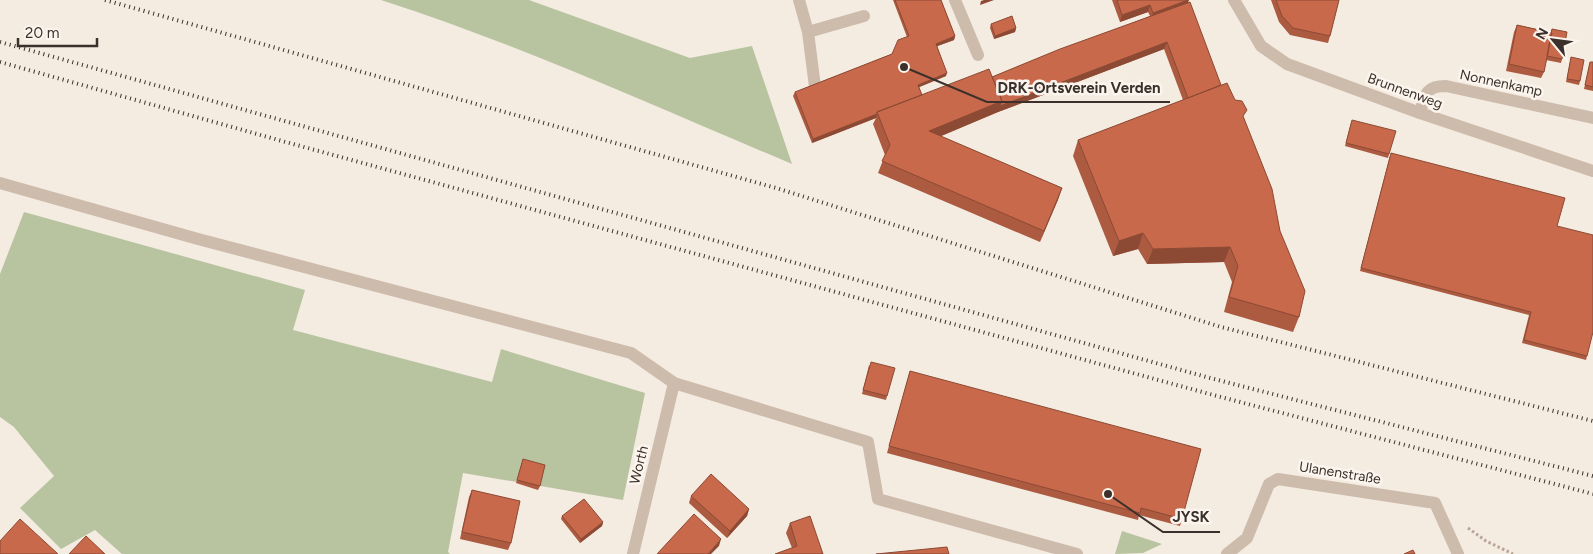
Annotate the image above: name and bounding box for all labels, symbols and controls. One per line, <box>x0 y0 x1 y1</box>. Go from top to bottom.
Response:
scale bar <box>18 15 96 47</box>
north arrow <box>1528 15 1578 65</box>
text: 20 m <box>25 24 59 42</box>
text: N <box>1532 25 1552 43</box>
street label: Nonnenkamp <box>1458 66 1544 100</box>
street label: Brunnenweg <box>1365 70 1445 112</box>
callout: DRK-Ortsverein Verden <box>987 72 1170 102</box>
text: DRK-Ortsverein Verden <box>997 79 1161 97</box>
street label: Worth <box>626 444 652 486</box>
street label: Ulanenstraße <box>1298 458 1382 488</box>
callout: JYSK <box>1163 502 1220 532</box>
text: JYSK <box>1172 508 1210 526</box>

